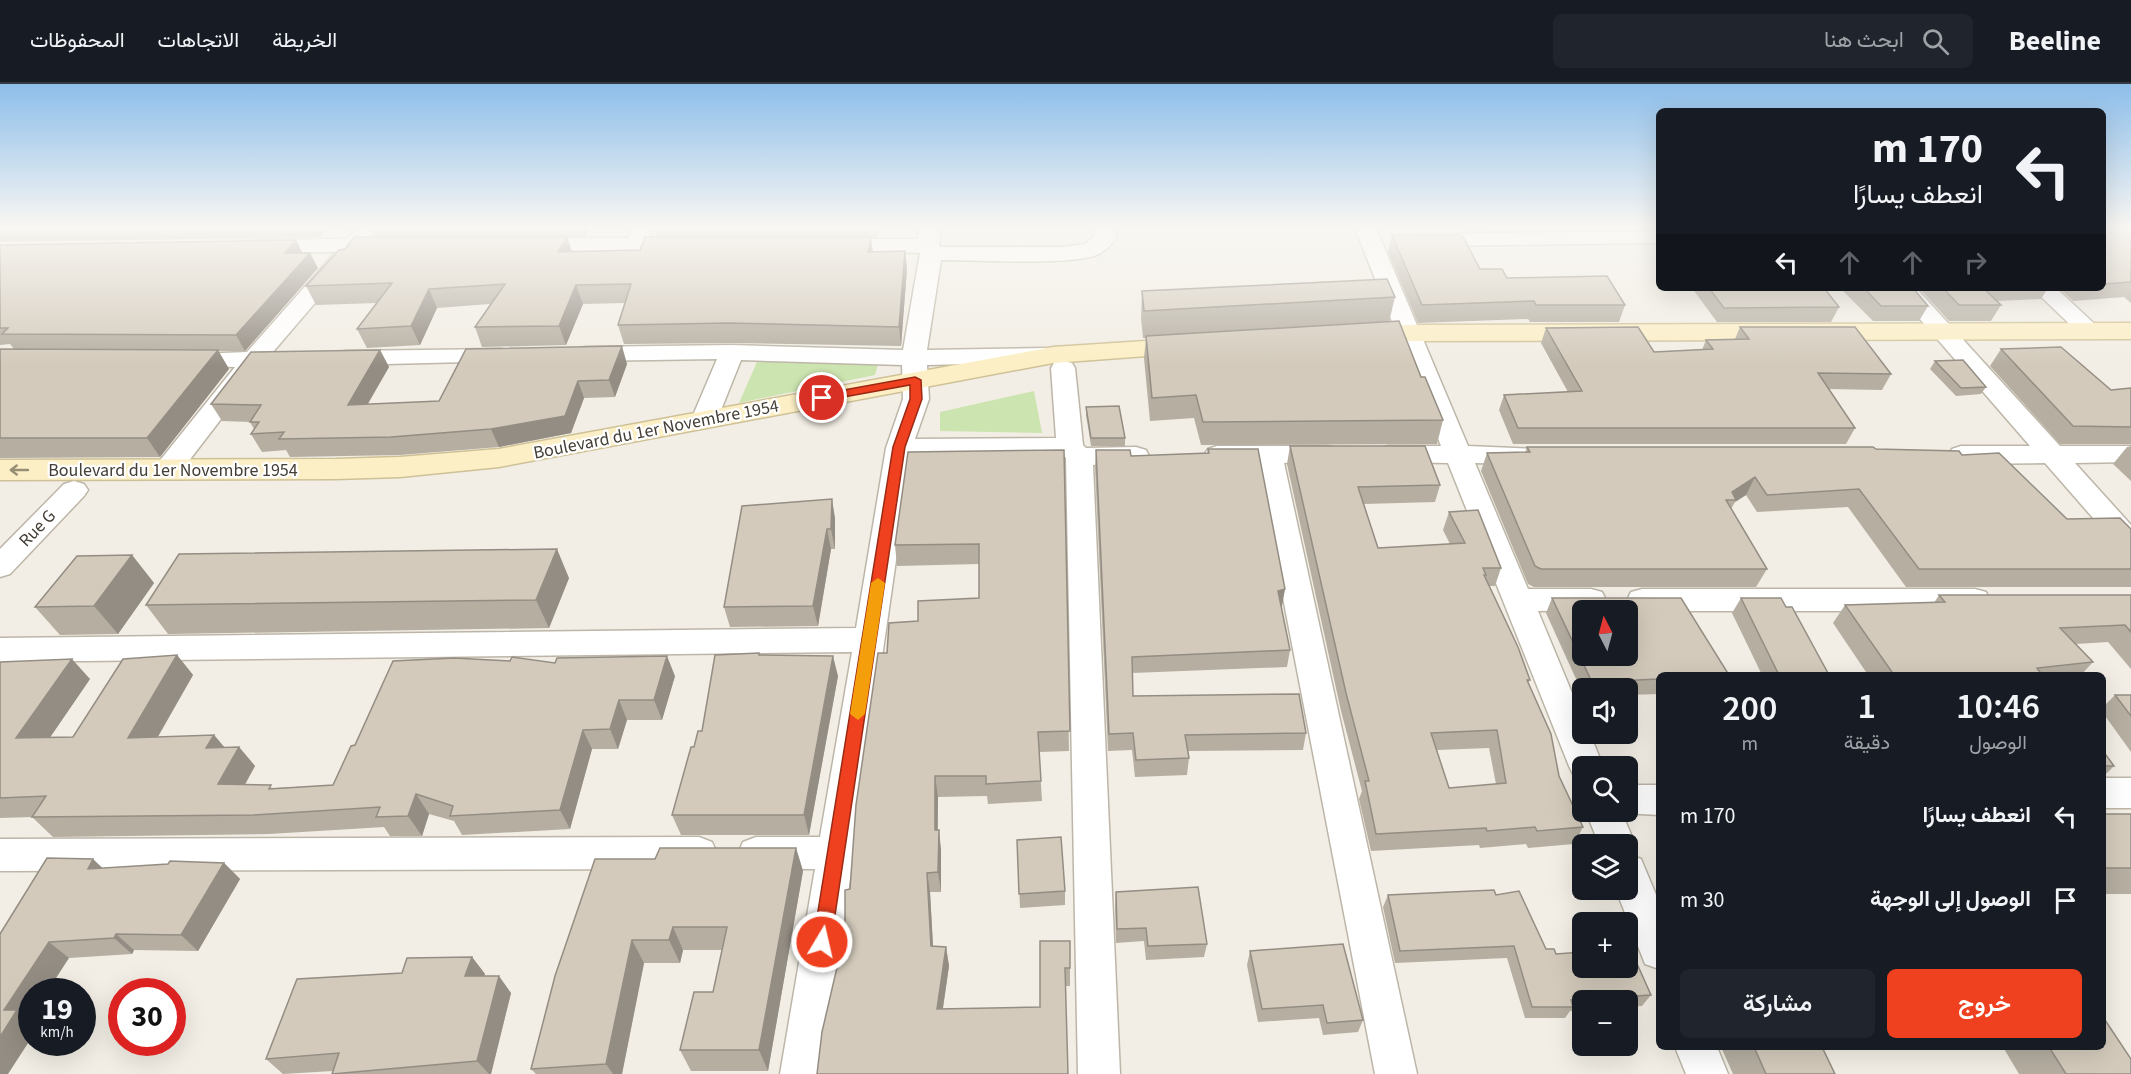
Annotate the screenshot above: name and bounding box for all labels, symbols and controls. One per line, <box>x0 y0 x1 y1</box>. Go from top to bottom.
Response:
search box <box>1553 14 1973 68</box>
text: Beeline <box>2009 21 2101 61</box>
text: ابحث هنا <box>1824 24 1904 56</box>
text: المحفوظات <box>30 25 125 55</box>
text: الاتجاهات <box>158 25 239 55</box>
text: الخريطة <box>272 25 337 55</box>
icon: search <box>1919 25 1952 58</box>
text: 170 m <box>1872 119 1983 179</box>
icon: left <box>2004 132 2082 210</box>
text: انعطف يسارًا <box>1853 175 1983 214</box>
icon: left <box>1770 246 1803 279</box>
icon: ahead <box>1833 246 1866 279</box>
icon: ahead <box>1896 246 1929 279</box>
icon: right <box>1959 246 1992 279</box>
pin <box>796 372 847 423</box>
icon: arrive <box>805 381 838 414</box>
street label: Boulevard du 1er Novembre 1954 <box>531 393 781 466</box>
street label: Boulevard du 1er Novembre 1954 <box>48 458 298 483</box>
one-way arrow <box>9 464 29 476</box>
street label: Rue G <box>13 504 62 553</box>
north arrow <box>1572 600 1638 666</box>
map controls <box>1572 600 1638 1056</box>
button: sound <box>1572 678 1638 744</box>
text: 1 <box>1858 681 1876 732</box>
text: 10:46 <box>1956 681 2040 732</box>
text: 200 <box>1722 683 1778 734</box>
text: دقيقة <box>1844 729 1890 757</box>
text: الوصول <box>1969 729 2027 757</box>
text: m <box>1742 730 1758 758</box>
button: search <box>1572 756 1638 822</box>
text: انعطف يسارًا <box>1922 799 2031 831</box>
text: 170 m <box>1680 800 1735 832</box>
icon: left <box>2049 800 2082 833</box>
button: layers <box>1572 834 1638 900</box>
text: الوصول إلى الوجهة <box>1870 883 2031 915</box>
text: 30 m <box>1680 884 1725 916</box>
icon: arrive <box>2049 884 2082 917</box>
position arrow <box>790 910 854 974</box>
button: + <box>1572 912 1638 978</box>
button: مشاركة <box>1680 969 1875 1038</box>
button: خروج <box>1887 969 2082 1038</box>
speed limit sign: 30 <box>108 978 186 1056</box>
text: 19 <box>41 988 73 1031</box>
button: − <box>1572 990 1638 1056</box>
text: km/h <box>40 1022 74 1043</box>

